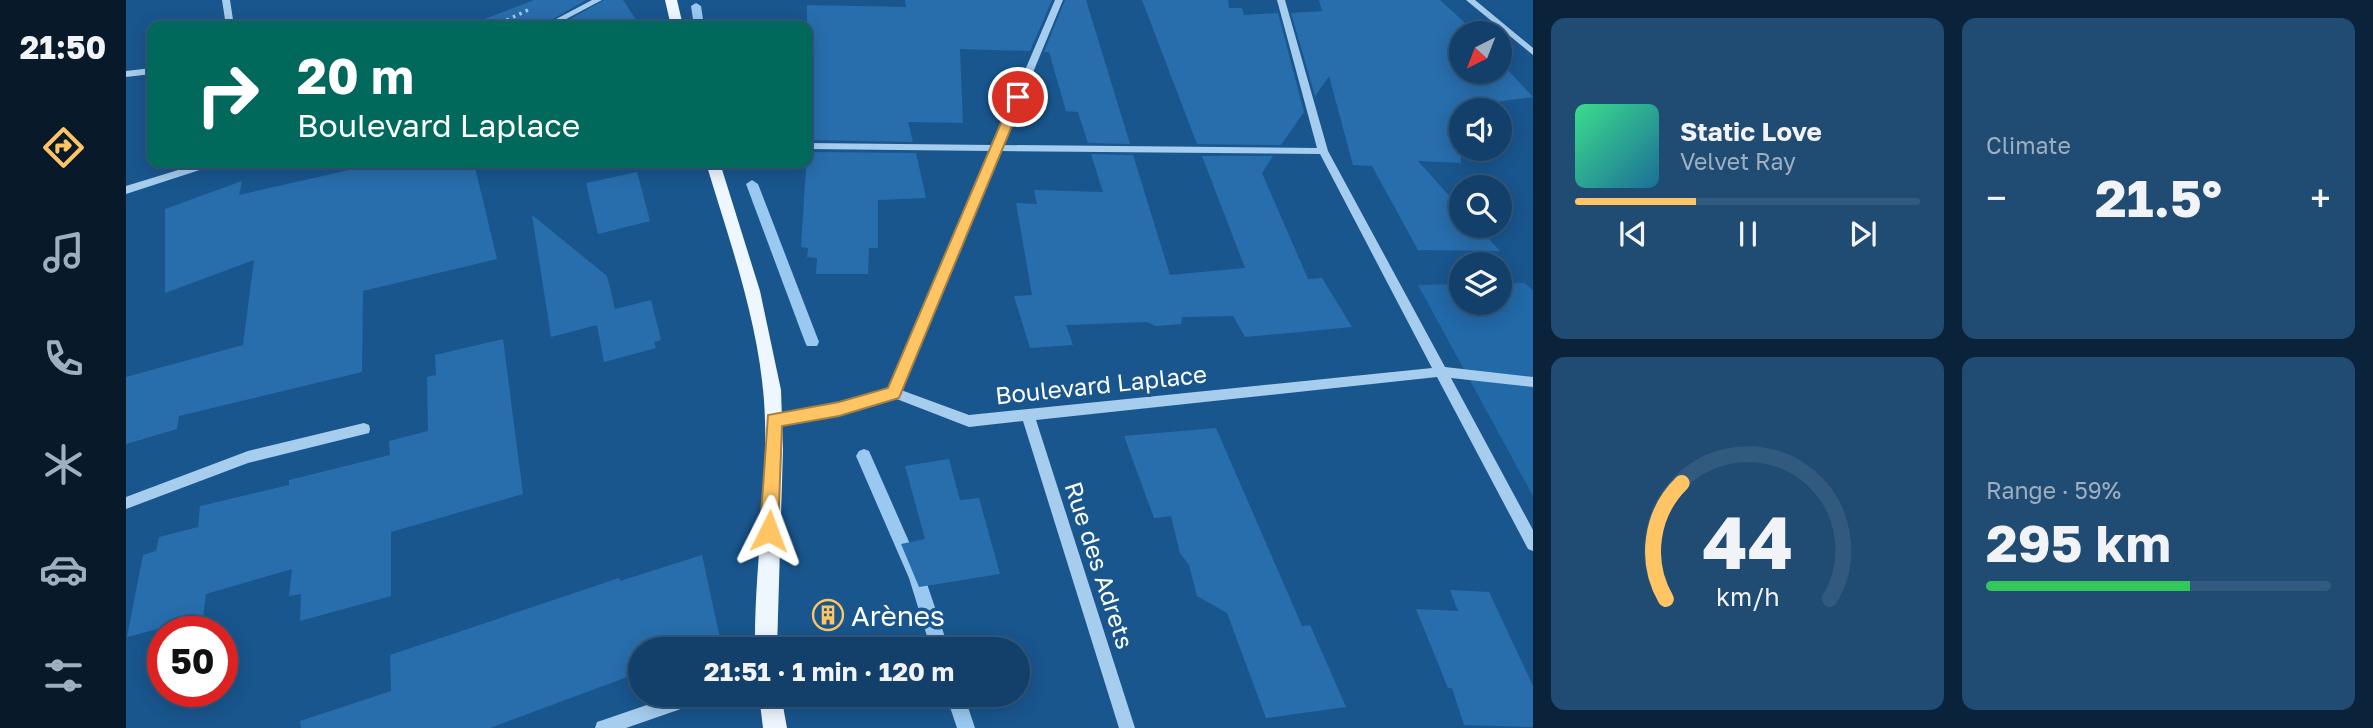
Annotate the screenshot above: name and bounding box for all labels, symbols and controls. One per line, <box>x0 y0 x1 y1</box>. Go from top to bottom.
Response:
north arrow <box>1449 21 1512 84</box>
map controls <box>1449 21 1512 315</box>
text: 21:50 <box>20 28 106 66</box>
text: 20 m <box>297 46 414 105</box>
icon: right <box>182 49 273 140</box>
pin <box>988 67 1048 127</box>
icon: arrive <box>999 78 1037 116</box>
button: sound <box>1449 98 1512 161</box>
text: Boulevard Laplace <box>297 106 580 144</box>
text: Static Love <box>1680 116 1822 147</box>
icon: directions <box>39 123 88 172</box>
text: Climate <box>1986 131 2071 159</box>
text: Velvet Ray <box>1680 147 1796 175</box>
text: 21.5° <box>2095 166 2222 228</box>
button: search <box>1449 175 1512 238</box>
text: − <box>1986 175 2007 220</box>
text: + <box>2310 175 2331 220</box>
icon: previous <box>1614 215 1652 253</box>
icon: pause <box>1729 215 1767 253</box>
icon: next <box>1844 215 1882 253</box>
icon: music <box>39 228 88 277</box>
button: layers <box>1449 252 1512 315</box>
icon: phone <box>39 334 88 383</box>
street label: Boulevard Laplace <box>994 358 1208 410</box>
icon: climate <box>39 440 88 489</box>
text: Range · 59% <box>1986 476 2121 504</box>
street label: Rue des Adrets <box>1059 478 1141 652</box>
position arrow <box>732 494 806 568</box>
text: 44 <box>1702 499 1793 586</box>
text: 295 km <box>1986 511 2171 573</box>
icon: car <box>39 545 88 594</box>
text: km/h <box>1716 581 1779 612</box>
building icon: Arènes <box>811 598 845 632</box>
place label: Arènes <box>851 599 945 632</box>
speed limit sign: 50 <box>147 616 238 707</box>
icon: filters <box>39 651 88 700</box>
text: 21:51 · 1 min · 120 m <box>704 656 954 687</box>

